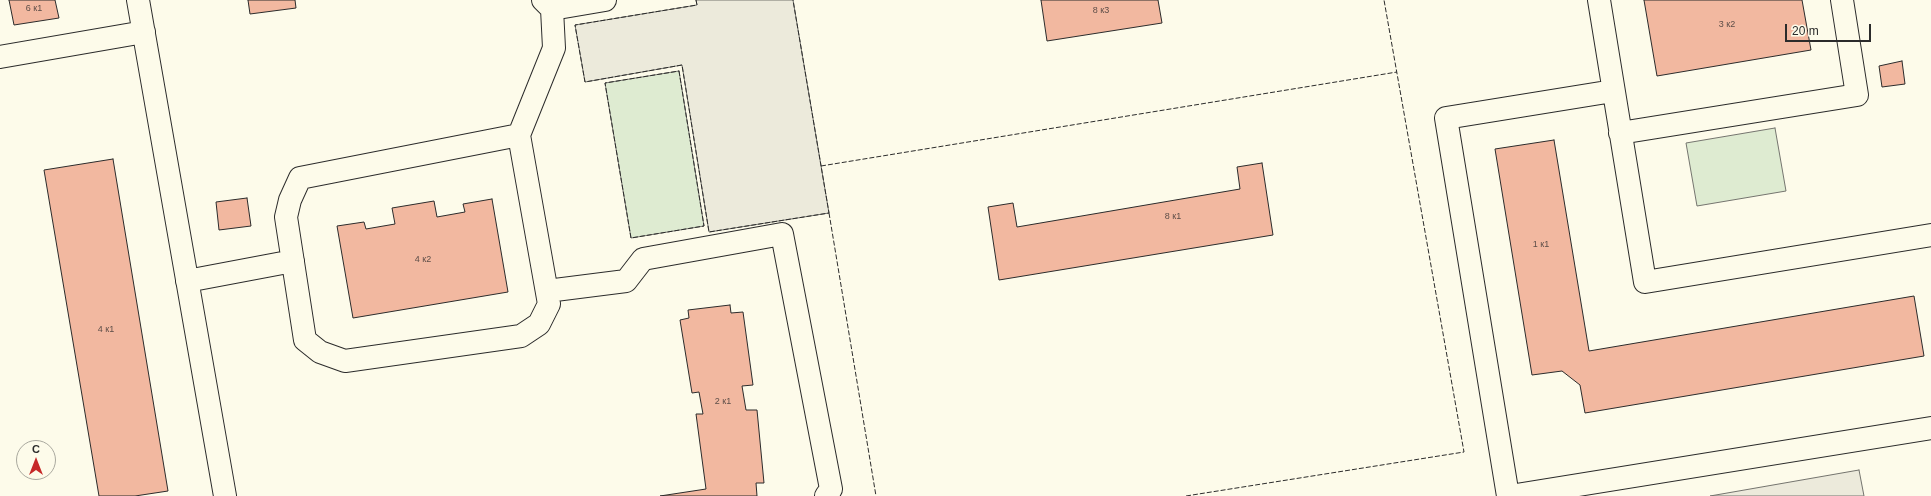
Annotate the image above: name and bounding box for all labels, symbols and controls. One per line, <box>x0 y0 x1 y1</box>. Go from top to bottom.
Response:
house number: 6 к1 <box>26 4 42 14</box>
house number: 8 к3 <box>1093 6 1109 16</box>
scale bar <box>1787 16 1873 42</box>
house number: 3 к2 <box>1719 20 1735 30</box>
text: 20 m <box>1792 24 1819 38</box>
house number: 8 к1 <box>1165 212 1181 222</box>
house number: 1 к1 <box>1533 240 1549 250</box>
house number: 4 к2 <box>415 255 431 265</box>
house number: 4 к1 <box>98 325 114 335</box>
house number: 2 к1 <box>715 397 731 407</box>
north arrow <box>16 440 56 480</box>
text: С <box>32 443 40 455</box>

